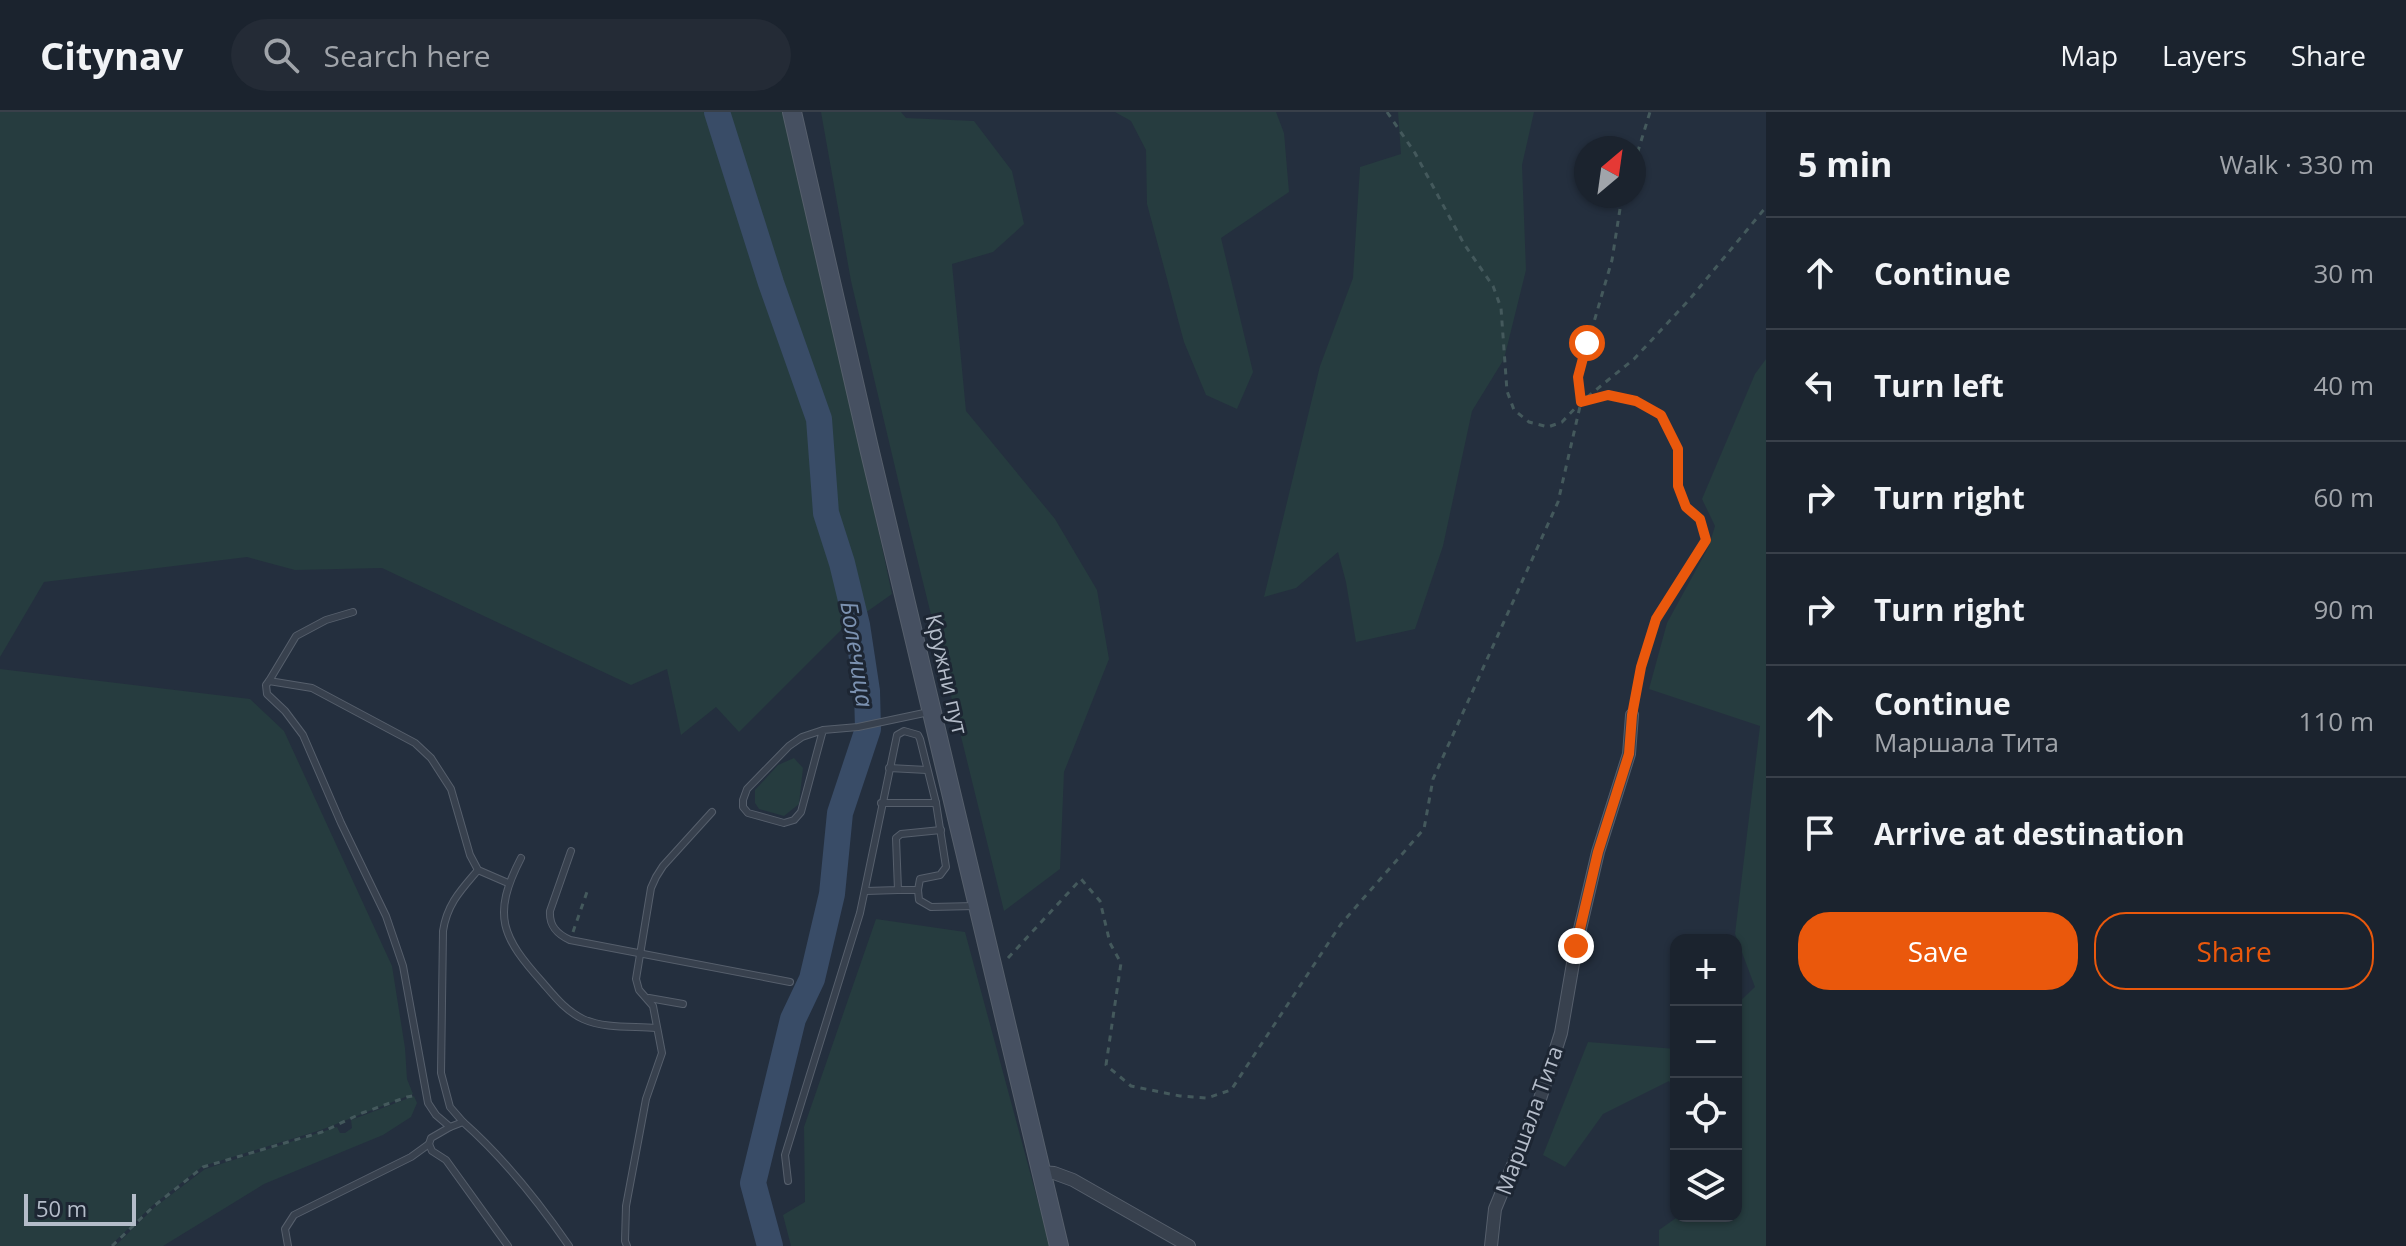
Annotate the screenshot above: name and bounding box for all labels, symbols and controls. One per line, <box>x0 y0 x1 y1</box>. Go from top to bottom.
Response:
search box <box>231 19 791 91</box>
text: Citynav <box>40 29 183 81</box>
icon: search <box>259 33 303 77</box>
text: Search here <box>323 35 491 76</box>
text: Map <box>2060 36 2118 74</box>
text: Layers <box>2162 36 2247 74</box>
text: Share <box>2291 36 2366 74</box>
north arrow <box>1574 136 1646 208</box>
text: 5 min <box>1798 141 1892 187</box>
text: Walk · 330 m <box>2220 146 2374 182</box>
icon: ahead <box>1798 251 1842 295</box>
text: Continue <box>1874 253 2011 294</box>
text: 30 m <box>2313 255 2374 291</box>
route start <box>1569 325 1605 361</box>
icon: left <box>1798 363 1842 407</box>
text: Turn left <box>1874 365 2004 406</box>
text: 40 m <box>2313 367 2374 403</box>
icon: right <box>1798 475 1842 519</box>
text: Turn right <box>1874 477 2025 518</box>
text: 60 m <box>2313 479 2374 515</box>
icon: right <box>1798 587 1842 631</box>
text: Turn right <box>1874 589 2025 630</box>
text: 90 m <box>2313 591 2374 627</box>
water label: Болечица <box>833 599 883 710</box>
street label: Кружни пут <box>920 611 976 737</box>
text: Continue <box>1874 683 2011 724</box>
icon: ahead <box>1798 699 1842 743</box>
text: 110 m <box>2299 703 2374 739</box>
text: Маршала Тита <box>1874 724 2059 760</box>
icon: arrive <box>1798 811 1842 855</box>
text: Arrive at destination <box>1874 813 2185 854</box>
button: Save <box>1798 912 2078 990</box>
button: Share <box>2094 912 2374 990</box>
route end <box>1558 928 1594 964</box>
map controls <box>1670 934 1742 1222</box>
button: + <box>1670 934 1742 1006</box>
button: − <box>1670 1006 1742 1078</box>
street label: Маршала Тита <box>1487 1041 1569 1199</box>
button: locate <box>1670 1078 1742 1150</box>
button: layers <box>1670 1150 1742 1222</box>
scale bar <box>24 1190 136 1226</box>
text: 50 m <box>36 1193 87 1223</box>

